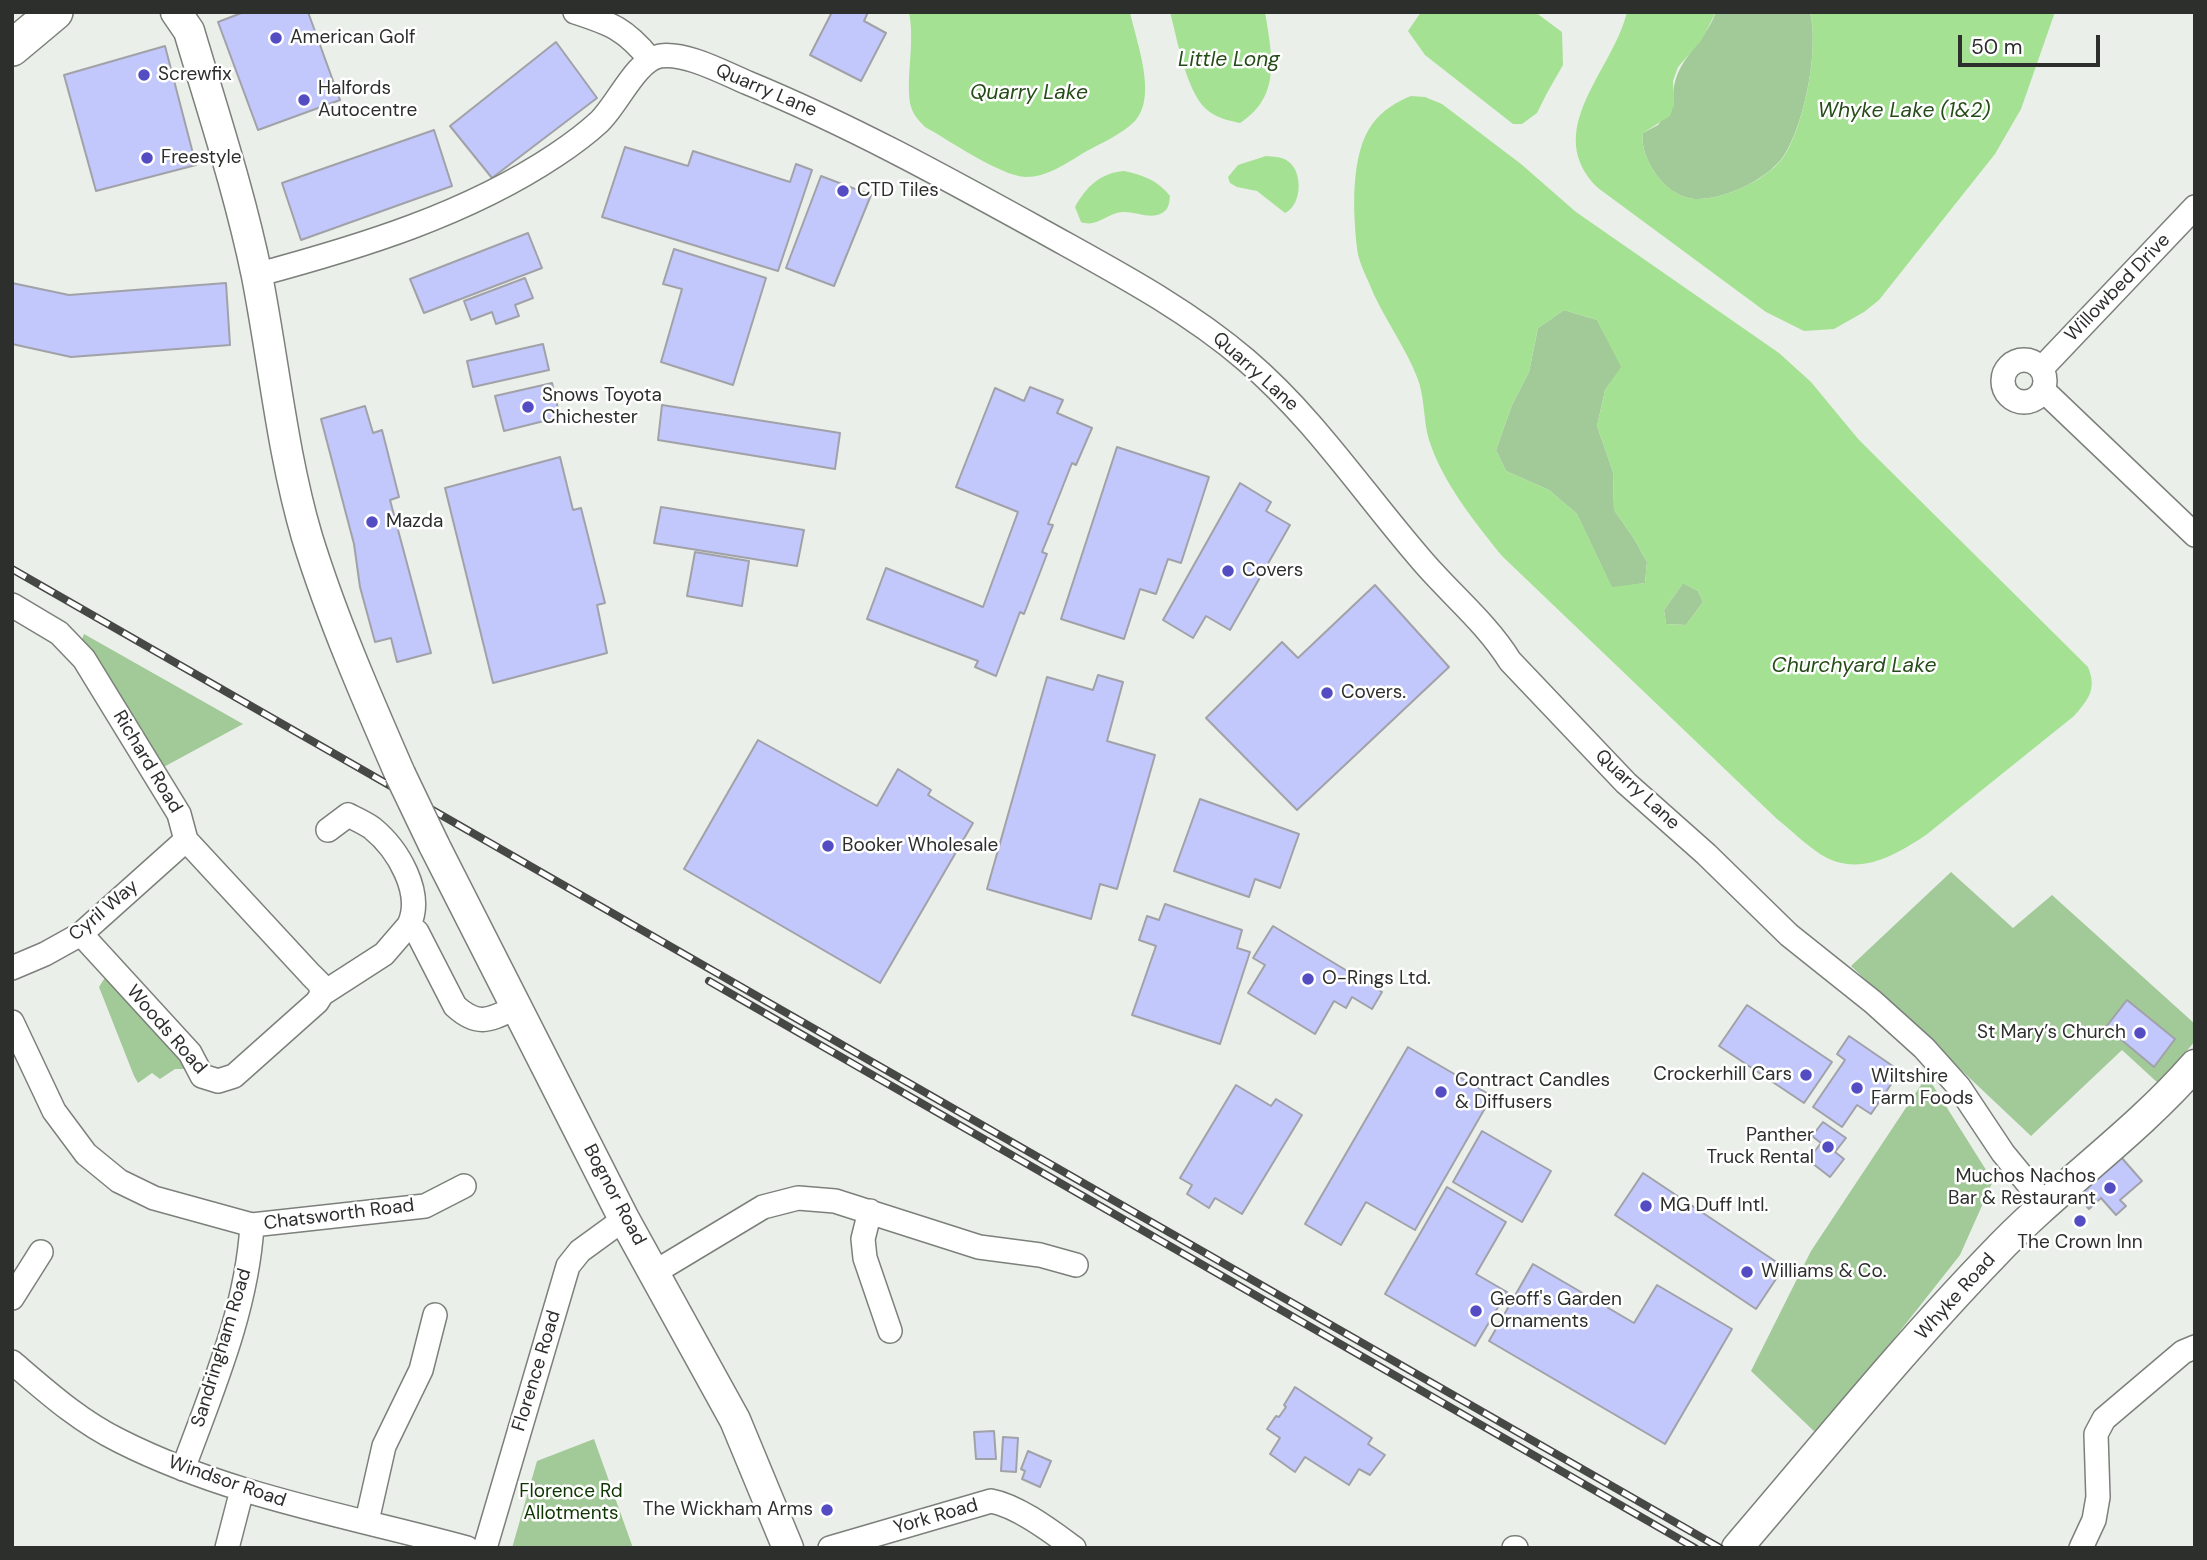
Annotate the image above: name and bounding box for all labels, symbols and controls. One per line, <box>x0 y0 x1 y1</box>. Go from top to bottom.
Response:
scale bar <box>1962 21 2104 65</box>
place label: American Golf <box>290 27 415 49</box>
marker: American Golf <box>268 30 284 46</box>
text: 50 m <box>1971 33 2022 61</box>
water label: Little Long <box>1178 47 1280 73</box>
street label: Quarry Lane <box>712 59 820 123</box>
place label: Screwfix <box>158 64 232 86</box>
marker: Screwfix <box>136 67 152 83</box>
place label: Halfords Autocentre <box>318 78 417 122</box>
water label: Quarry Lake <box>970 80 1088 106</box>
marker: Halfords Autocentre <box>296 92 312 108</box>
water label: Whyke Lake (1&2) <box>1818 98 1990 124</box>
place label: Freestyle <box>161 147 242 169</box>
marker: Freestyle <box>139 150 155 166</box>
place label: CTD Tiles <box>857 180 939 202</box>
marker: CTD Tiles <box>835 183 851 199</box>
street label: Willowbed Drive <box>2061 229 2175 347</box>
street label: Quarry Lane <box>1207 328 1303 416</box>
place label: Snows Toyota Chichester <box>542 385 662 429</box>
marker: Snows Toyota Chichester <box>520 399 536 415</box>
place label: Mazda <box>386 511 443 533</box>
marker: Mazda <box>364 514 380 530</box>
place label: Covers <box>1242 560 1303 582</box>
marker: Covers <box>1220 563 1236 579</box>
water label: Churchyard Lake <box>1772 653 1936 679</box>
place label: Covers. <box>1341 682 1406 704</box>
marker: Covers. <box>1319 685 1335 701</box>
street label: Richard Road <box>107 706 187 818</box>
street label: Quarry Lane <box>1590 745 1684 835</box>
place label: Booker Wholesale <box>842 835 998 857</box>
marker: Booker Wholesale <box>820 838 836 854</box>
street label: Cyril Way <box>65 876 143 946</box>
place label: O-Rings Ltd. <box>1322 968 1431 990</box>
marker: O-Rings Ltd. <box>1300 971 1316 987</box>
street label: Woods Road <box>121 981 211 1079</box>
place label: St Mary’s Church <box>1977 1022 2126 1044</box>
marker: St Mary’s Church <box>2132 1025 2148 1041</box>
place label: Crockerhill Cars <box>1653 1064 1792 1086</box>
place label: Wiltshire Farm Foods <box>1871 1066 1974 1110</box>
marker: Crockerhill Cars <box>1798 1067 1814 1083</box>
place label: Contract Candles & Diffusers <box>1455 1070 1610 1114</box>
marker: Wiltshire Farm Foods <box>1849 1080 1865 1096</box>
marker: Contract Candles & Diffusers <box>1433 1084 1449 1100</box>
place label: Panther Truck Rental <box>1707 1125 1814 1169</box>
marker: Panther Truck Rental <box>1820 1139 1836 1155</box>
street label: Bognor Road <box>578 1140 650 1250</box>
place label: Muchos Nachos Bar & Restaurant <box>1948 1166 2096 1210</box>
marker: Muchos Nachos Bar & Restaurant <box>2102 1180 2118 1196</box>
street label: Chatsworth Road <box>263 1194 415 1236</box>
place label: MG Duff Intl. <box>1660 1195 1768 1217</box>
marker: MG Duff Intl. <box>1638 1198 1654 1214</box>
marker: The Crown Inn <box>2072 1213 2088 1229</box>
place label: The Crown Inn <box>2017 1232 2143 1254</box>
street label: Whyke Road <box>1911 1249 2001 1345</box>
place label: Williams & Co. <box>1761 1261 1886 1283</box>
marker: Williams & Co. <box>1739 1264 1755 1280</box>
street label: Sandringham Road <box>187 1266 257 1430</box>
place label: Geoff's Garden Ornaments <box>1490 1289 1622 1333</box>
marker: Geoff's Garden Ornaments <box>1468 1303 1484 1319</box>
street label: Florence Road <box>508 1308 566 1434</box>
street label: Windsor Road <box>165 1451 289 1513</box>
park label: Florence Rd Allotments <box>519 1481 623 1525</box>
street label: York Road <box>891 1494 981 1540</box>
place label: The Wickham Arms <box>643 1499 813 1521</box>
marker: The Wickham Arms <box>819 1502 835 1518</box>

